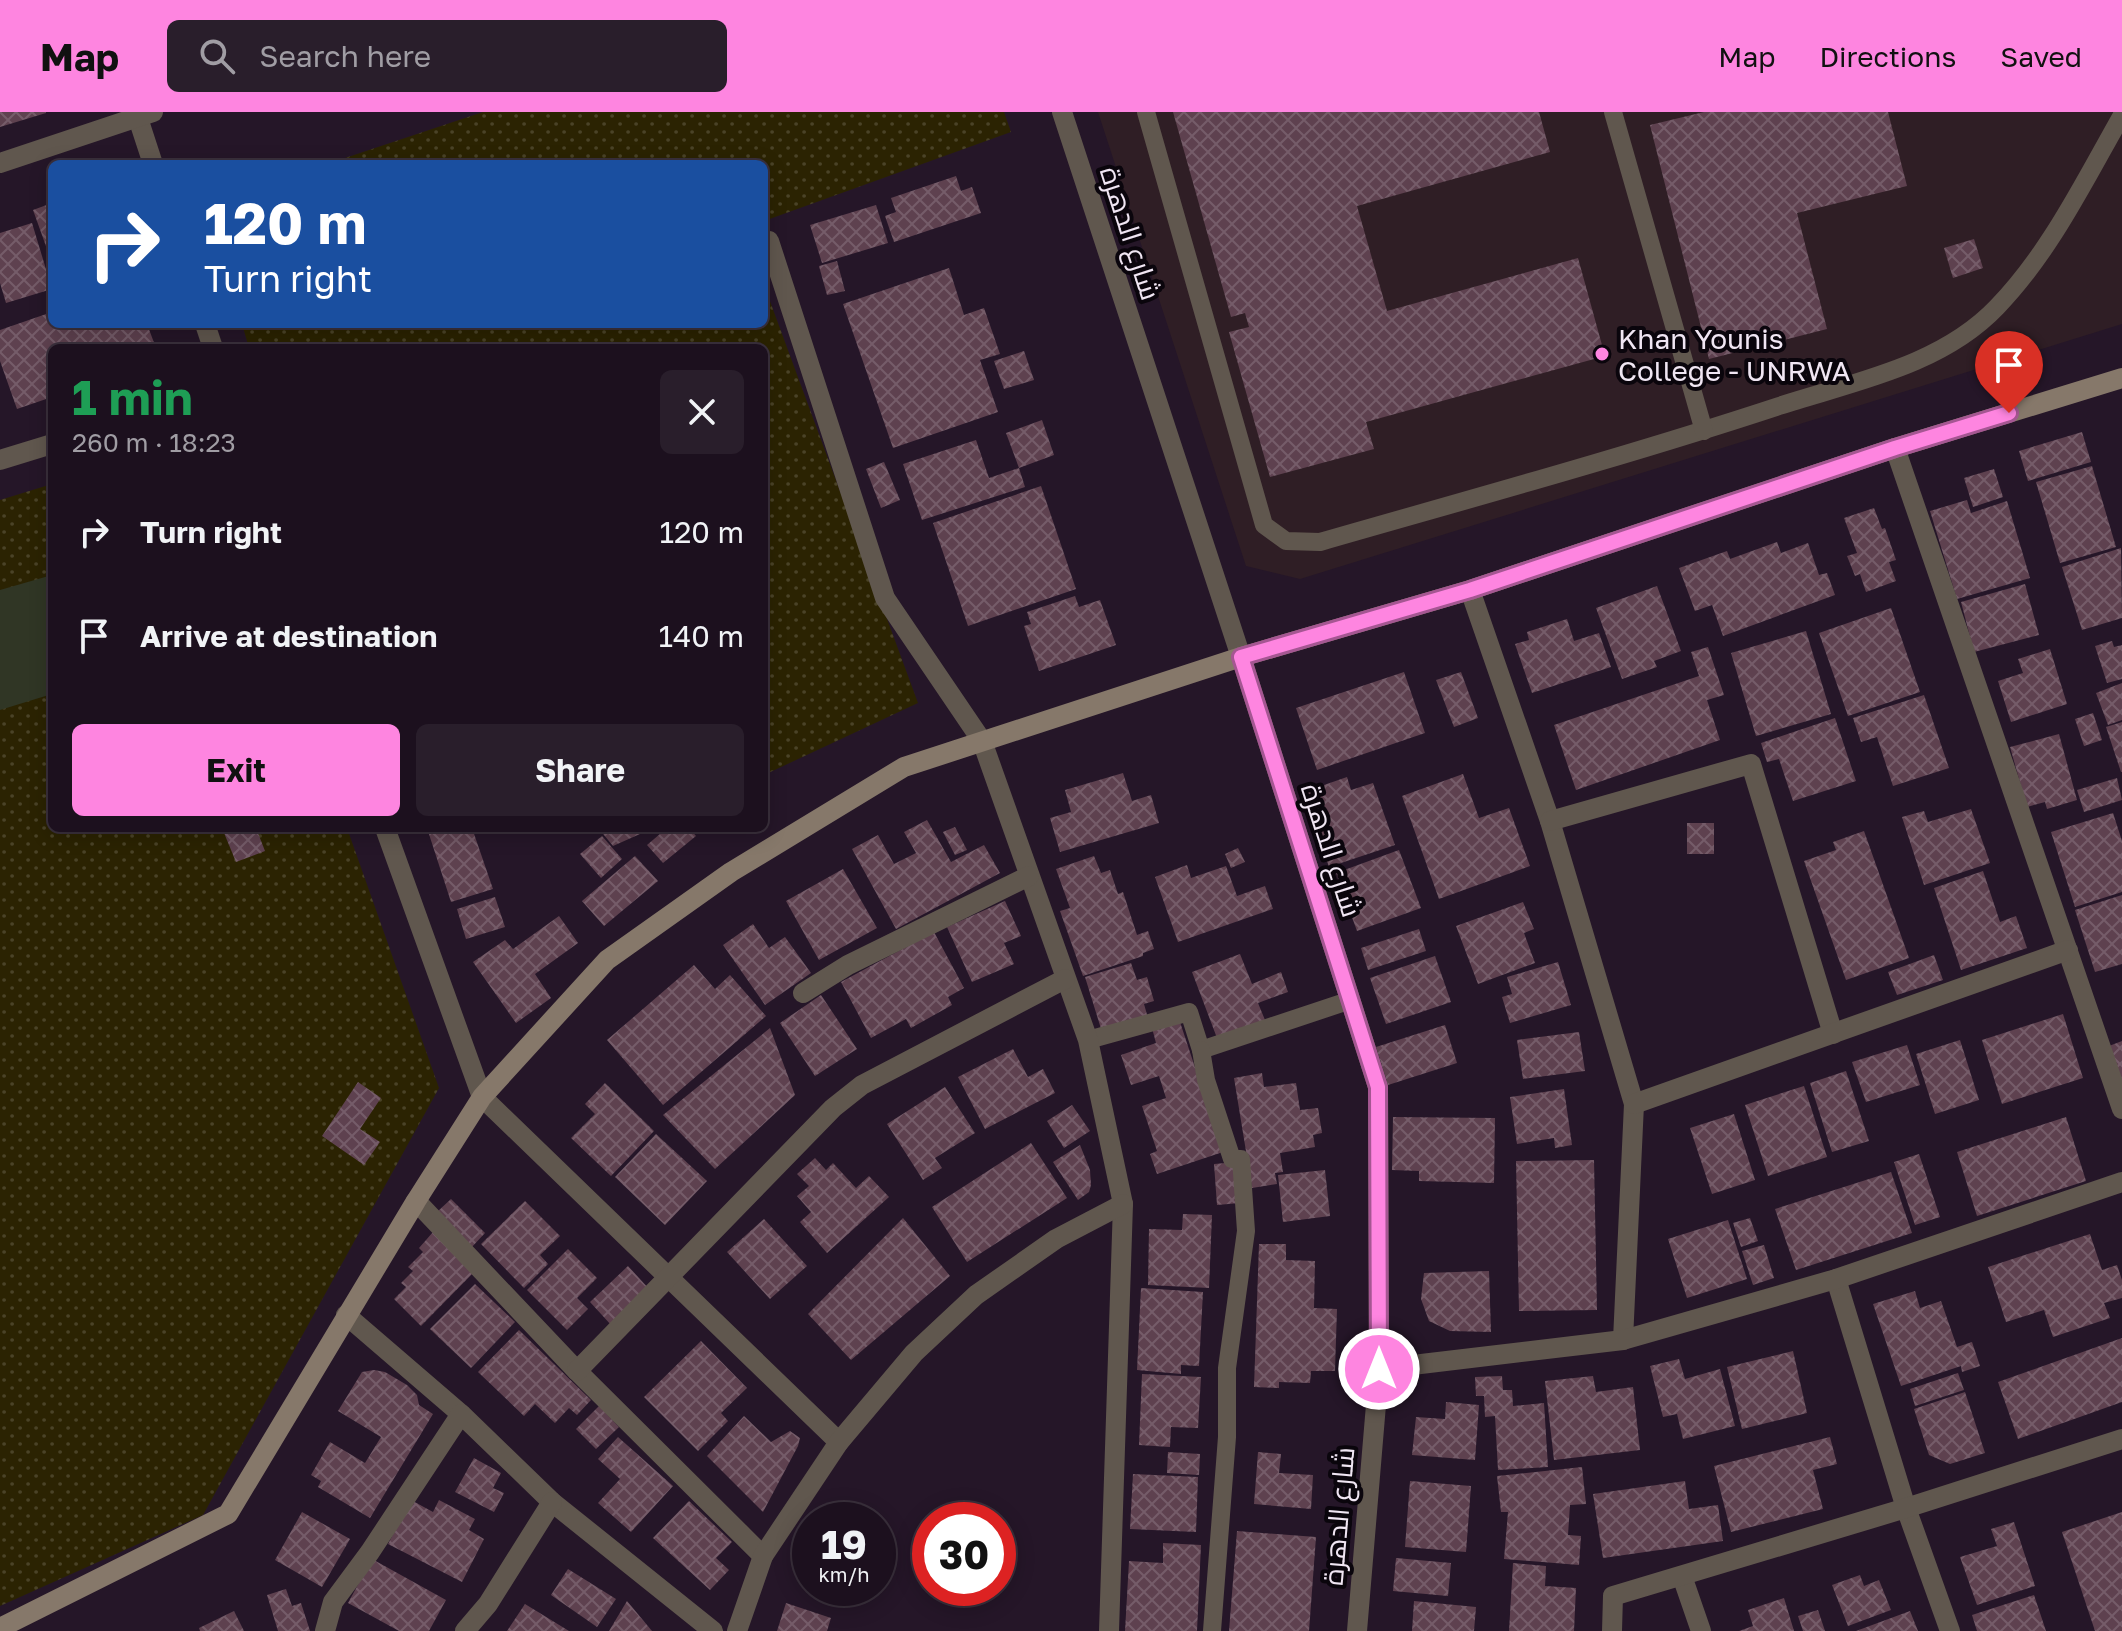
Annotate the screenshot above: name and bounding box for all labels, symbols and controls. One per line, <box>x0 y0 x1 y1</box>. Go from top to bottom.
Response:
search box <box>167 20 727 92</box>
text: Map <box>40 34 119 79</box>
icon: search <box>195 34 239 78</box>
text: Search here <box>259 38 431 74</box>
text: Map <box>1718 40 1775 73</box>
text: Directions <box>1819 40 1956 73</box>
text: Saved <box>2000 40 2082 73</box>
street label: شارع الدهرة <box>1091 162 1168 305</box>
text: 120 m <box>204 189 366 256</box>
icon: right <box>72 192 176 296</box>
text: Turn right <box>204 257 372 300</box>
place label: Khan Younis College - UNRWA <box>1618 322 1851 387</box>
pin <box>1975 331 2043 413</box>
icon: arrive <box>1987 343 2031 387</box>
marker: Khan Younis College - UNRWA <box>1593 345 1611 363</box>
text: 1 min <box>72 368 193 426</box>
button: close <box>660 370 744 454</box>
text: 260 m · 18:23 <box>72 427 236 458</box>
icon: right <box>72 510 116 554</box>
text: Turn right <box>140 514 282 550</box>
text: 120 m <box>659 514 744 550</box>
icon: arrive <box>72 614 116 658</box>
text: Arrive at destination <box>140 618 437 654</box>
text: 140 m <box>659 618 744 654</box>
button: Exit <box>72 724 400 816</box>
button: Share <box>416 724 744 816</box>
street label: شارع الدهرة <box>1292 779 1369 922</box>
position arrow <box>1337 1327 1421 1411</box>
street label: شارع الدهرة <box>1316 1446 1363 1587</box>
speed limit sign: 30 <box>912 1502 1016 1606</box>
text: 19 <box>821 1520 867 1568</box>
text: km/h <box>819 1562 869 1586</box>

